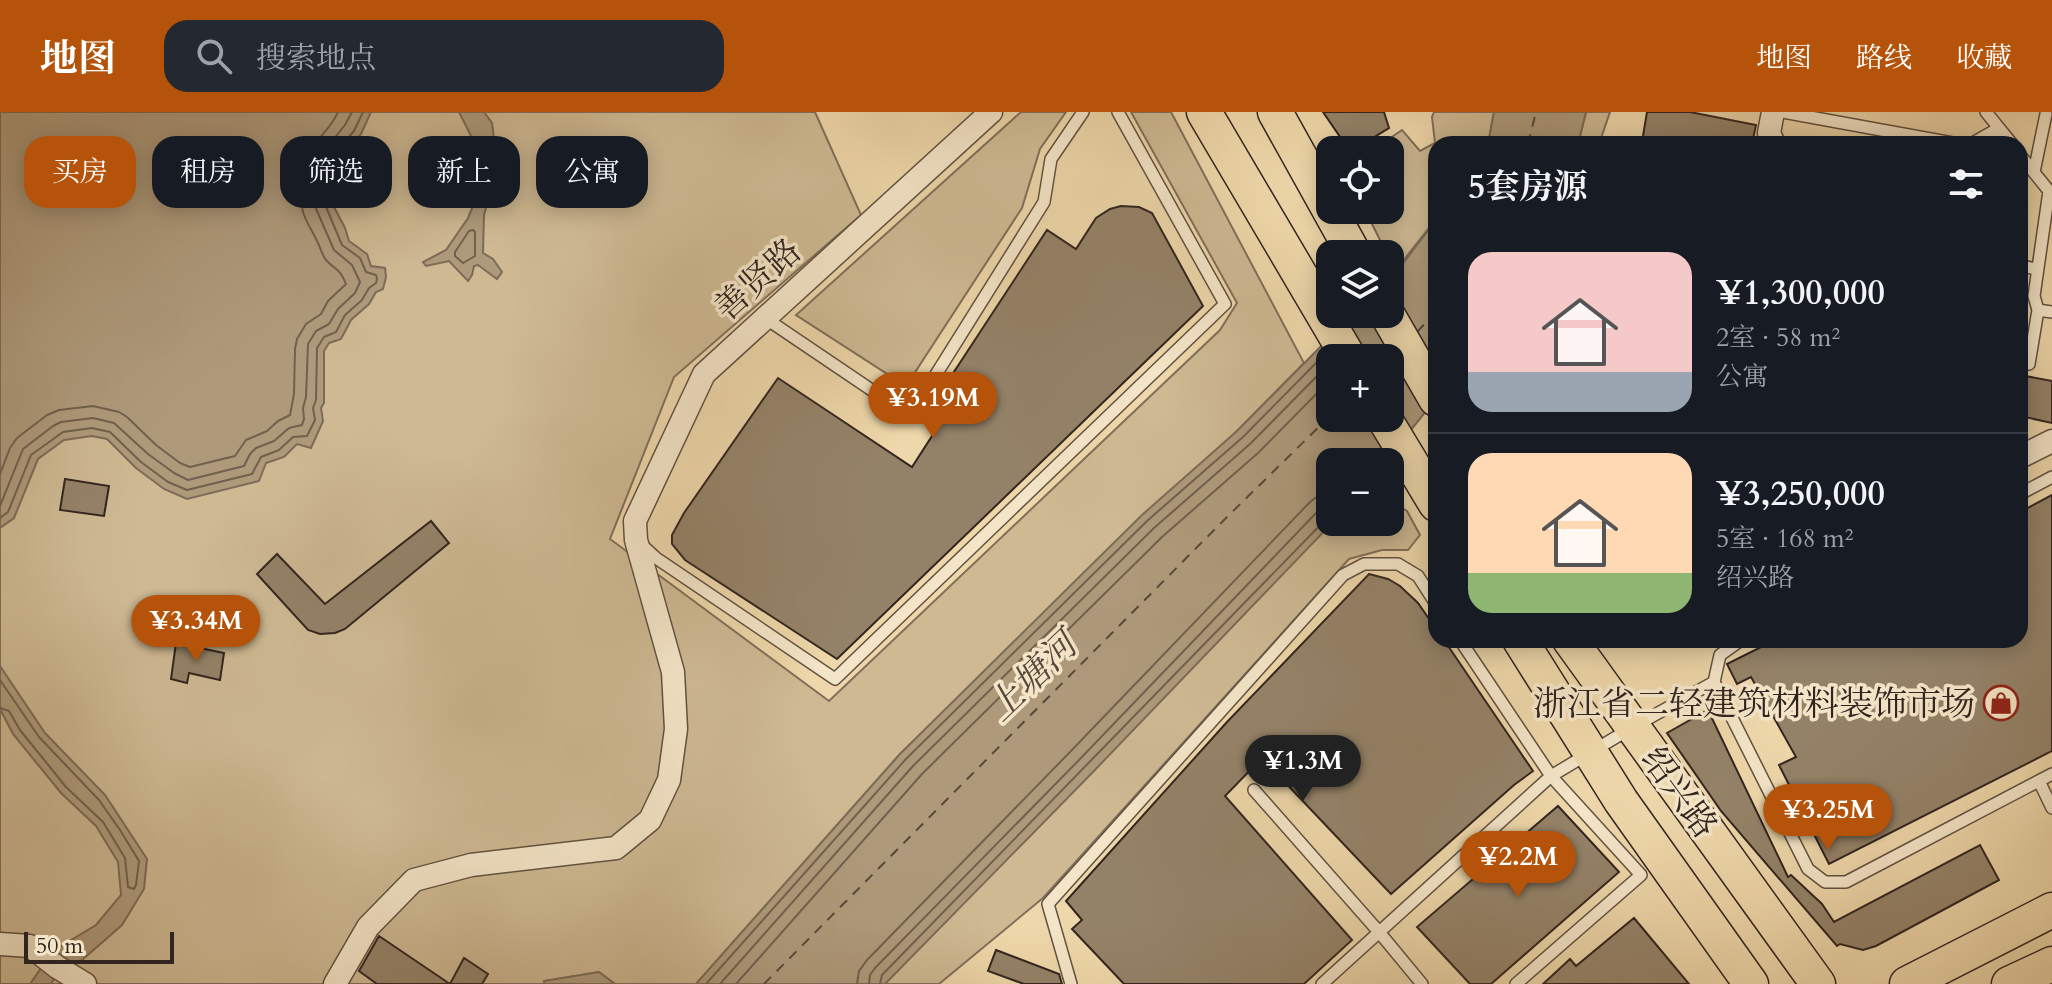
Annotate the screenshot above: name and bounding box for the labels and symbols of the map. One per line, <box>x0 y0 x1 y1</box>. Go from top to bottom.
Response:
street label: 善贤路 <box>704 229 811 331</box>
pin: ¥3.19M <box>868 372 998 440</box>
pin: ¥3.34M <box>131 595 261 663</box>
water label: 上塘河 <box>976 618 1092 732</box>
place label: 浙江省二轻建筑材料装饰市场 <box>1533 681 1975 727</box>
shop icon: 浙江省二轻建筑材料装饰市场 <box>1982 684 2020 722</box>
pin: ¥1.3M <box>1247 735 1359 803</box>
street label: 绍兴路 <box>1631 738 1728 847</box>
pin: ¥3.25M <box>1763 784 1893 852</box>
pin: ¥2.2M <box>1462 831 1574 899</box>
scale bar <box>24 928 174 964</box>

